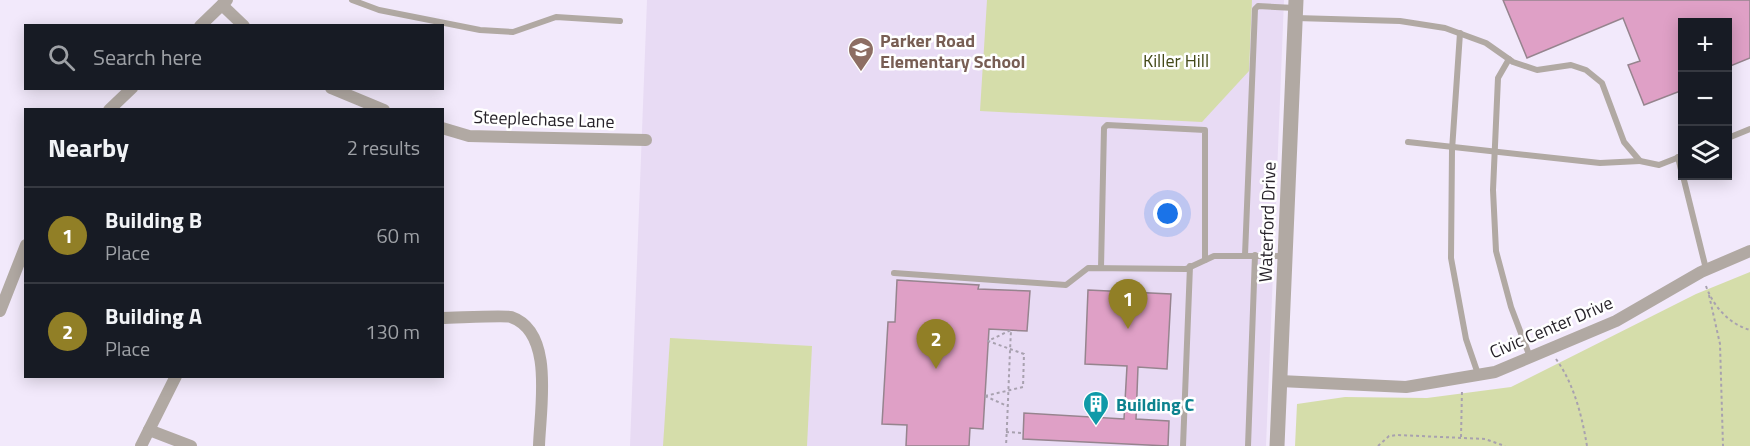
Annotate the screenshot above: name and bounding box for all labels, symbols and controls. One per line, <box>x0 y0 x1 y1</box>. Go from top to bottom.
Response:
map controls <box>1678 18 1732 180</box>
button: + <box>1678 18 1732 72</box>
search box <box>24 24 444 90</box>
place label: Parker Road Elementary School <box>880 27 1025 75</box>
school or university icon: Parker Road Elementary School <box>846 35 876 73</box>
text: Search here <box>93 40 202 74</box>
icon: search <box>45 41 78 74</box>
park label: Killer Hill <box>1143 47 1209 74</box>
button: − <box>1678 72 1732 126</box>
street label: Steeplechase Lane <box>473 103 615 135</box>
button: layers <box>1678 126 1732 180</box>
text: Nearby <box>48 128 129 167</box>
text: 2 results <box>347 132 420 163</box>
street label: Waterford Drive <box>1251 161 1283 283</box>
your location <box>1153 199 1182 228</box>
text: Building B <box>105 203 202 237</box>
text: 1 <box>62 220 73 251</box>
text: 60 m <box>376 220 420 251</box>
text: Place <box>105 237 150 268</box>
pin: 1 <box>1108 280 1148 329</box>
street label: Civic Center Drive <box>1485 289 1617 365</box>
text: Building A <box>105 299 202 333</box>
text: 2 <box>62 316 73 347</box>
text: 130 m <box>365 316 420 347</box>
pin: 2 <box>916 320 956 369</box>
text: Place <box>105 333 150 364</box>
building icon: Building C <box>1081 389 1111 427</box>
place label: Building C <box>1116 391 1194 418</box>

